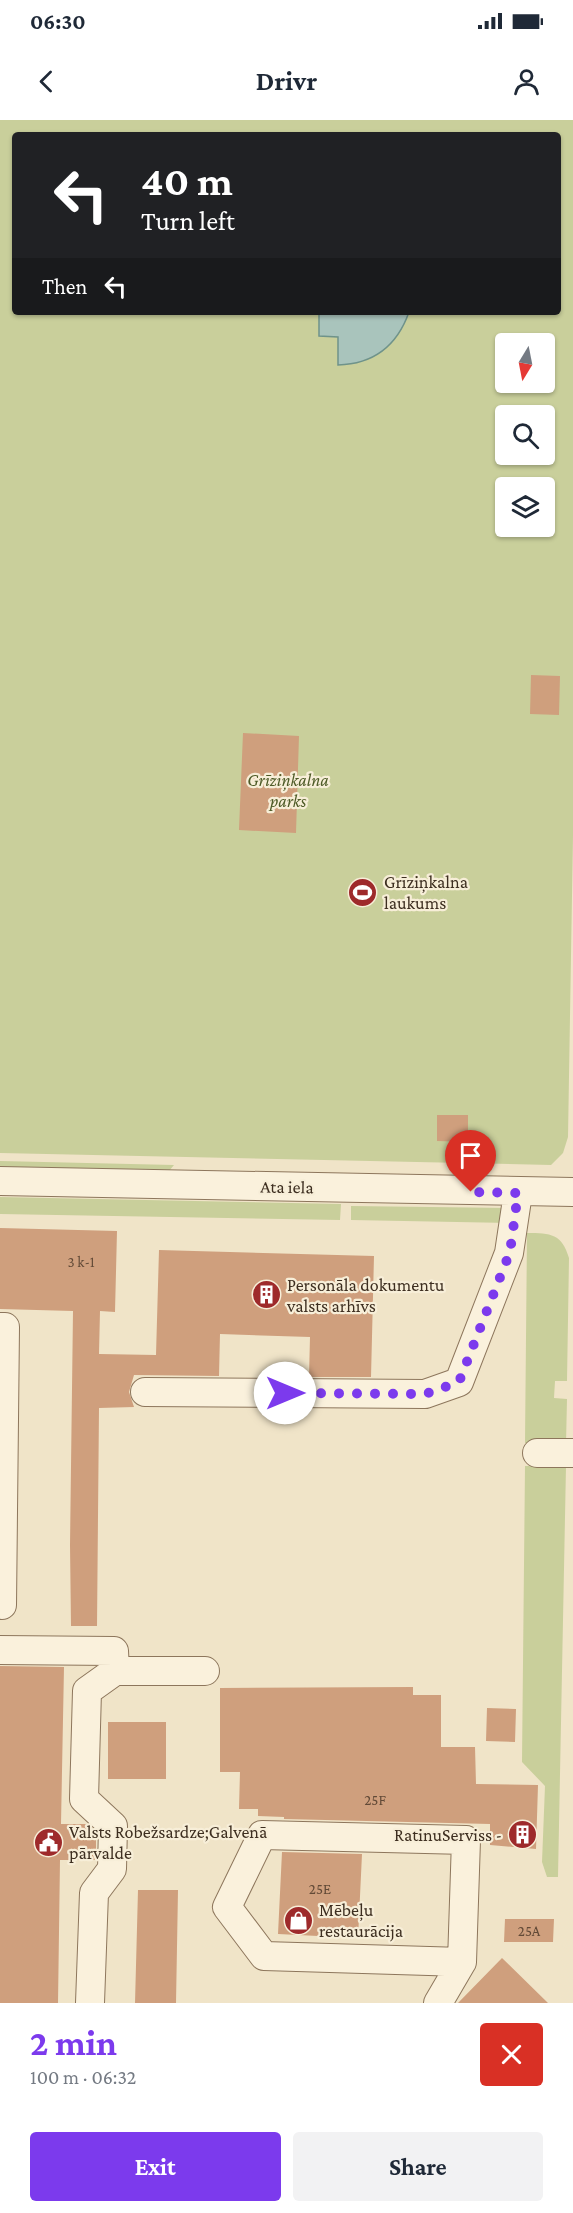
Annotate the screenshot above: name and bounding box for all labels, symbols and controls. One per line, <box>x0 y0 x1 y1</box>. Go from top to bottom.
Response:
text: 06:30 <box>30 9 86 34</box>
icon: back <box>30 65 63 98</box>
icon: person <box>510 65 543 98</box>
text: Drivr <box>256 66 317 96</box>
icon: left <box>42 156 120 234</box>
text: 40 m <box>141 157 233 204</box>
text: Turn left <box>141 206 235 236</box>
icon: left <box>99 270 132 303</box>
text: Then <box>42 274 87 299</box>
north arrow <box>495 333 555 393</box>
map controls <box>495 333 555 537</box>
button: search <box>495 405 555 465</box>
button: layers <box>495 477 555 537</box>
park label: Grīziņkalna parks <box>247 770 329 811</box>
place label: Grīziņkalna laukums <box>384 872 468 913</box>
sports icon: Grīziņkalna laukums <box>347 876 379 908</box>
pin <box>445 1130 496 1192</box>
icon: arrive <box>454 1139 487 1172</box>
street label: Ata iela <box>260 1177 314 1197</box>
house number: 3 k-1 <box>67 1254 95 1270</box>
place label: Personāla dokumentu valsts arhīvs <box>286 1275 445 1316</box>
building icon: Personāla dokumentu valsts arhīvs <box>250 1279 282 1311</box>
position arrow <box>253 1361 317 1425</box>
house number: 25F <box>364 1792 386 1808</box>
building icon: RatinuServiss - <box>507 1819 539 1851</box>
place label: Valsts Robežsardze;Galvenā pārvalde <box>69 1822 267 1863</box>
place label: RatinuServiss - <box>394 1825 502 1845</box>
public building icon: Valsts Robežsardze;Galvenā pārvalde <box>32 1826 64 1858</box>
house number: 25E <box>309 1881 331 1897</box>
place label: Mēbeļu restaurācija <box>319 1900 403 1942</box>
shop icon: Mēbeļu restaurācija <box>282 1904 314 1936</box>
house number: 25A <box>518 1923 541 1939</box>
text: 2 min <box>30 2023 117 2063</box>
button: close <box>480 2023 543 2086</box>
text: 100 m · 06:32 <box>30 2066 136 2088</box>
button: Exit <box>30 2132 281 2201</box>
button: Share <box>293 2132 543 2201</box>

